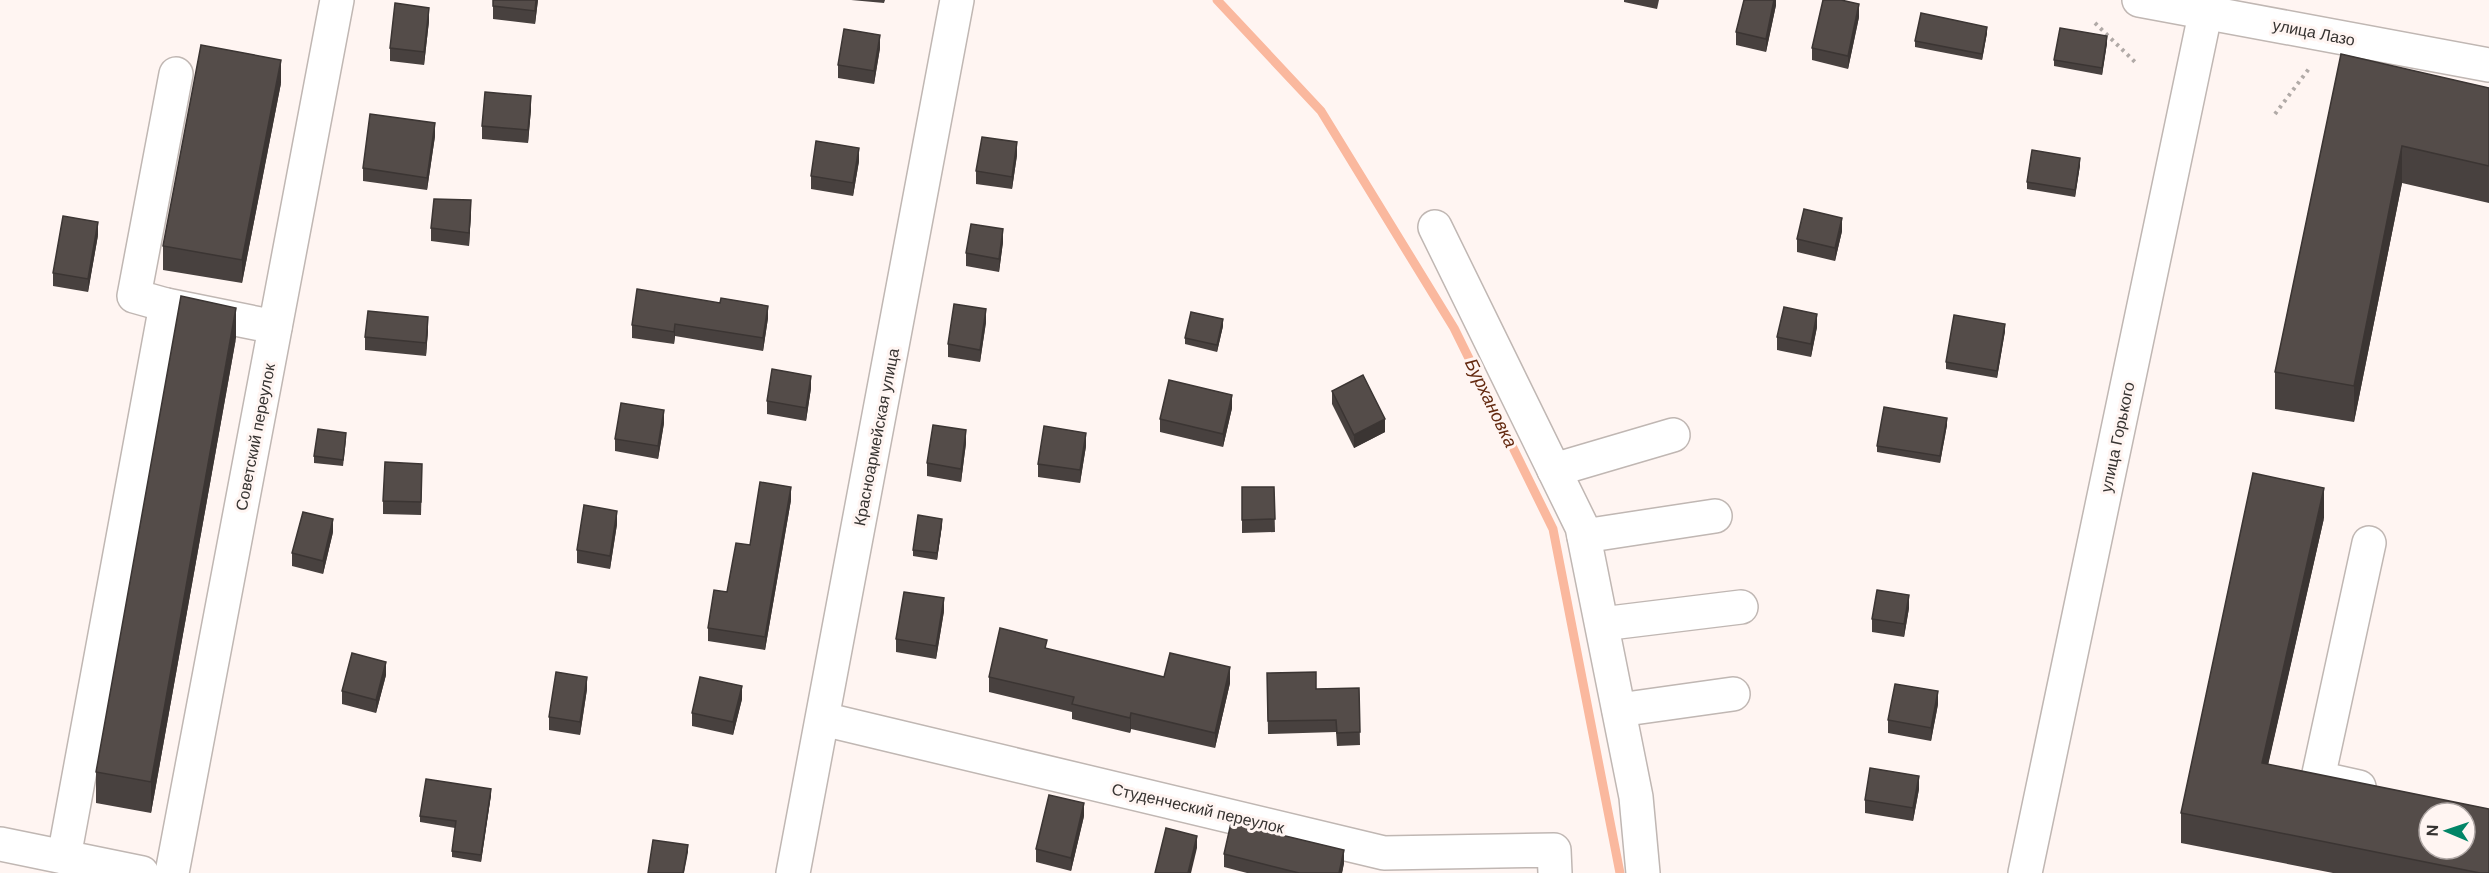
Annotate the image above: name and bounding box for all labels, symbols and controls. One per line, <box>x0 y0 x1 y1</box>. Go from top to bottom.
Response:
street label: улица Лазо <box>2271 14 2357 51</box>
street label: Красноармейская улица <box>849 346 904 528</box>
water label: Бурхановка <box>1459 354 1523 452</box>
street label: Советский переулок <box>231 361 280 513</box>
street label: улица Горького <box>2096 380 2139 494</box>
street label: Студенческий переулок <box>1110 778 1287 839</box>
north arrow <box>2417 801 2477 861</box>
text: N <box>2422 824 2443 837</box>

